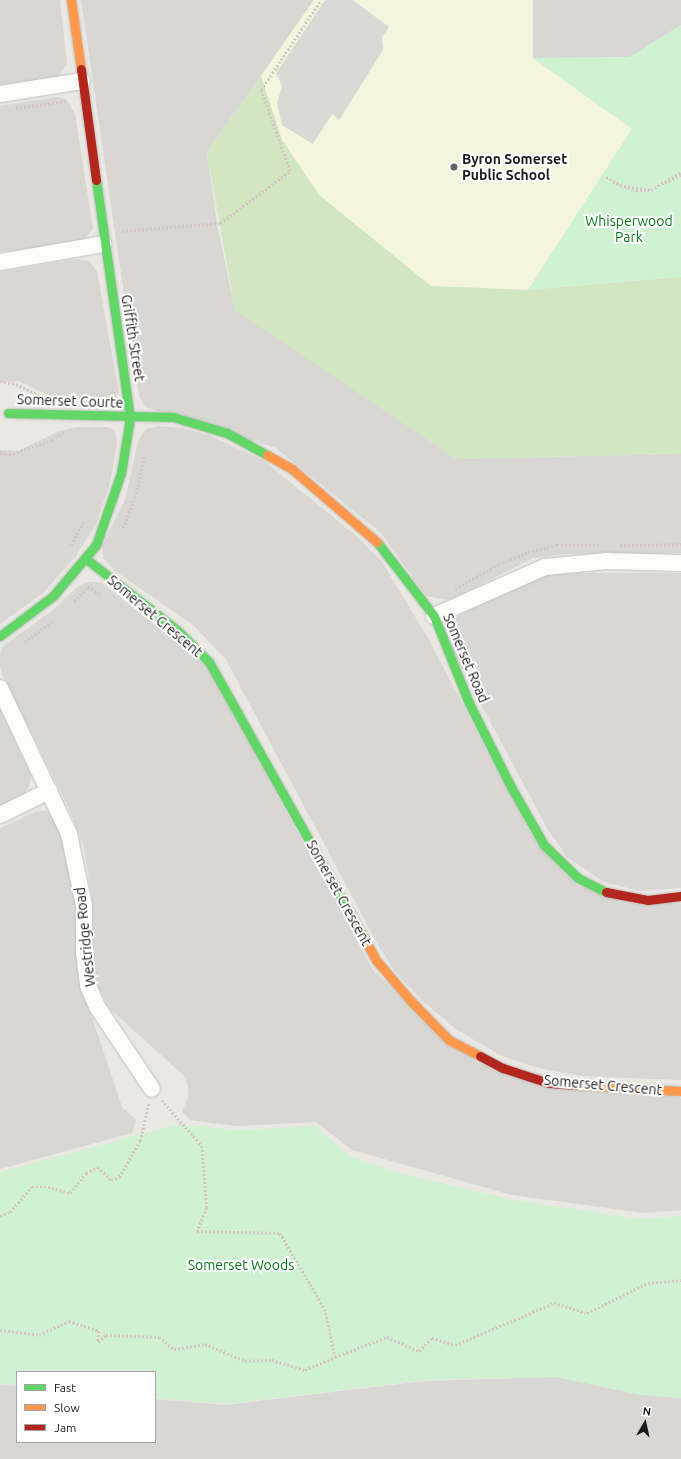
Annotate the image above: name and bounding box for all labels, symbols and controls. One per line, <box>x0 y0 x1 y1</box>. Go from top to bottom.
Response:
place label: Byron Somerset Public School <box>462 151 567 184</box>
marker: Byron Somerset Public School <box>449 162 459 172</box>
park label: Whisperwood Park <box>585 213 673 246</box>
street label: Griffith Street <box>118 293 148 383</box>
street label: Somerset Courte <box>17 391 123 411</box>
street label: Somerset Crescent <box>104 571 206 661</box>
street label: Somerset Road <box>440 611 492 705</box>
street label: Somerset Crescent <box>303 837 375 949</box>
street label: Westridge Road <box>71 886 99 988</box>
street label: Somerset Crescent <box>543 1071 663 1099</box>
park label: Somerset Woods <box>188 1257 294 1273</box>
legend <box>16 1371 156 1443</box>
text: Fast <box>54 1381 76 1394</box>
text: Slow <box>54 1401 80 1414</box>
north arrow <box>625 1403 665 1443</box>
text: N <box>642 1405 652 1418</box>
text: Jam <box>54 1421 76 1434</box>

